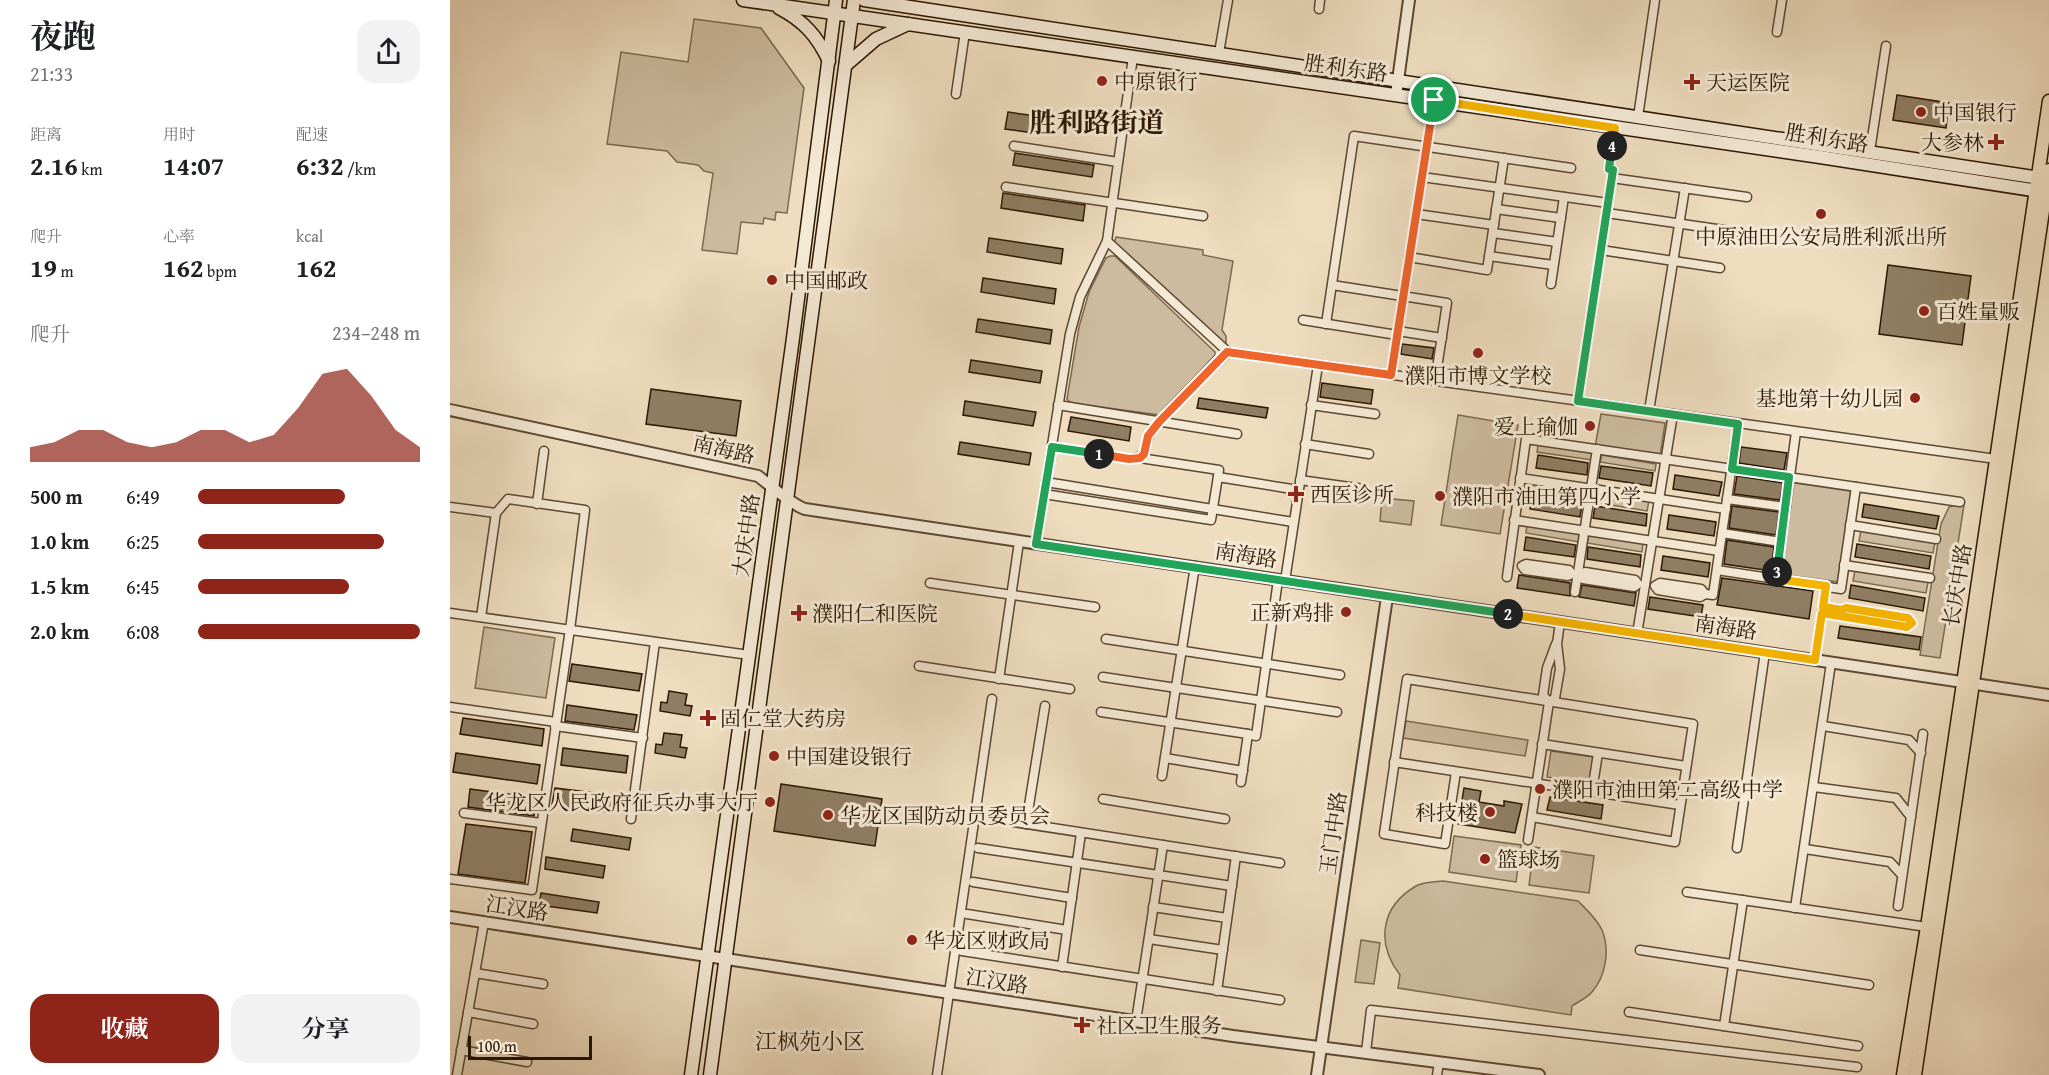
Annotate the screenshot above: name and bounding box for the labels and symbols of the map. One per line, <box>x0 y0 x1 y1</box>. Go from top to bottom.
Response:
street label: 胜利东路 <box>1302 47 1390 89</box>
place label: 中原银行 <box>1114 66 1198 97</box>
place label: 天运医院 <box>1706 67 1790 98</box>
marker: 天运医院 <box>1683 73 1701 91</box>
marker: 中原银行 <box>1095 74 1109 88</box>
pin <box>1408 74 1459 125</box>
place label: 中国银行 <box>1933 97 2017 128</box>
district label: 胜利路街道 <box>1030 102 1165 142</box>
marker: 中国银行 <box>1914 105 1928 119</box>
street label: 胜利东路 <box>1783 116 1871 160</box>
place label: 大参林 <box>1921 127 1984 158</box>
pin: 4 <box>1597 131 1627 161</box>
marker: 大参林 <box>1989 135 2003 149</box>
marker: 中原油田公安局胜利派出所 <box>1814 207 1828 221</box>
place label: 中原油田公安局胜利派出所 <box>1695 221 1947 252</box>
place label: 中国邮政 <box>784 265 868 296</box>
marker: 中国邮政 <box>765 273 779 287</box>
place label: 百姓量贩 <box>1936 296 2020 327</box>
marker: 百姓量贩 <box>1917 304 1931 318</box>
marker: 濮阳市博文学校 <box>1471 346 1485 360</box>
place label: 濮阳市博文学校 <box>1405 360 1552 391</box>
place label: 基地第十幼儿园 <box>1756 383 1903 414</box>
marker: 基地第十幼儿园 <box>1908 391 1922 405</box>
place label: 爱上瑜伽 <box>1494 411 1578 442</box>
marker: 爱上瑜伽 <box>1583 419 1597 433</box>
street label: 南海路 <box>690 427 758 471</box>
pin: 1 <box>1084 439 1114 469</box>
place label: 西医诊所 <box>1310 479 1394 510</box>
place label: 濮阳市油田第四小学 <box>1452 481 1641 512</box>
marker: 西医诊所 <box>1287 485 1305 503</box>
marker: 濮阳市油田第四小学 <box>1433 489 1447 503</box>
street label: 大庆中路 <box>725 491 767 579</box>
street label: 南海路 <box>1212 535 1280 575</box>
street label: 长庆中路 <box>1935 541 1979 629</box>
pin: 3 <box>1762 557 1792 587</box>
place label: 正新鸡排 <box>1250 597 1334 628</box>
place label: 濮阳仁和医院 <box>812 598 938 629</box>
pin: 2 <box>1493 599 1523 629</box>
marker: 濮阳仁和医院 <box>790 604 808 622</box>
marker: 正新鸡排 <box>1339 605 1353 619</box>
street label: 南海路 <box>1693 607 1759 647</box>
place label: 固仁堂大药房 <box>720 703 846 734</box>
marker: 固仁堂大药房 <box>701 711 715 725</box>
place label: 中国建设银行 <box>786 741 912 772</box>
marker: 中国建设银行 <box>767 749 781 763</box>
place label: 濮阳市油田第二高级中学 <box>1552 774 1783 805</box>
marker: 濮阳市油田第二高级中学 <box>1533 782 1547 796</box>
place label: 华龙区人民政府征兵办事大厅 <box>485 787 758 818</box>
street label: 玉门中路 <box>1312 789 1354 877</box>
marker: 华龙区人民政府征兵办事大厅 <box>763 795 777 809</box>
place label: 科技楼 <box>1415 797 1478 828</box>
place label: 华龙区国防动员委员会 <box>840 800 1050 831</box>
marker: 科技楼 <box>1483 805 1497 819</box>
marker: 华龙区国防动员委员会 <box>821 808 835 822</box>
place label: 篮球场 <box>1497 844 1560 875</box>
marker: 篮球场 <box>1478 852 1492 866</box>
street label: 江汉路 <box>483 888 551 928</box>
place label: 华龙区财政局 <box>924 925 1050 956</box>
marker: 华龙区财政局 <box>905 933 919 947</box>
street label: 江汉路 <box>963 961 1031 1001</box>
place label: 社区卫生服务 <box>1096 1010 1222 1041</box>
marker: 社区卫生服务 <box>1073 1016 1091 1034</box>
district label: 江枫苑小区 <box>755 1025 865 1057</box>
scale bar <box>468 1033 592 1060</box>

